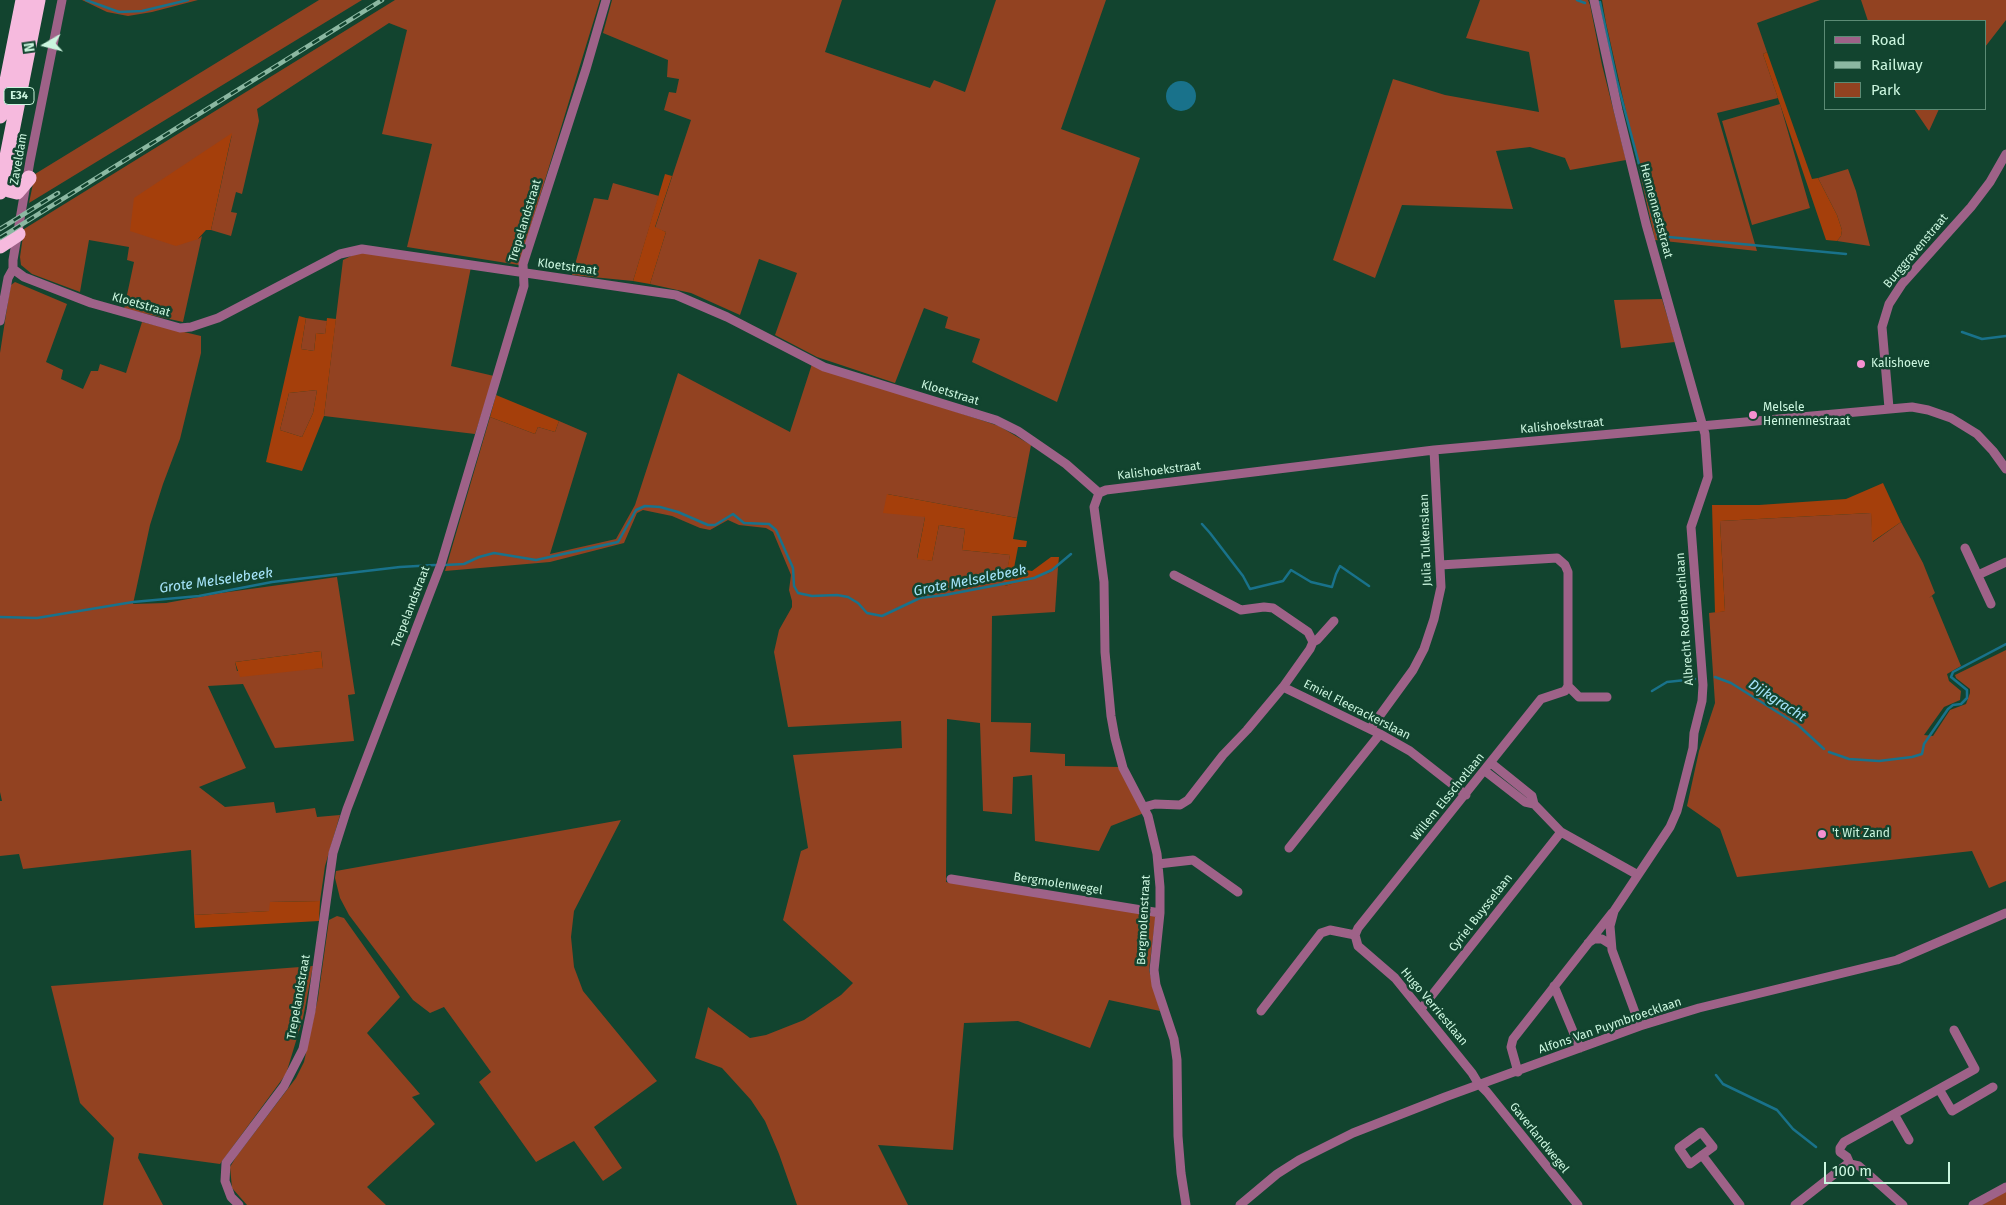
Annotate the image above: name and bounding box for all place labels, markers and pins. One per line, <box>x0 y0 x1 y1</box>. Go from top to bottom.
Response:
place label: Kalishoeve <box>1871 357 1930 371</box>
marker: Kalishoeve <box>1855 358 1867 370</box>
place label: Melsele Hennennestraat <box>1763 401 1850 429</box>
marker: Melsele Hennennestraat <box>1747 409 1759 421</box>
place label: 't Wit Zand <box>1832 827 1890 841</box>
marker: 't Wit Zand <box>1816 828 1828 840</box>

